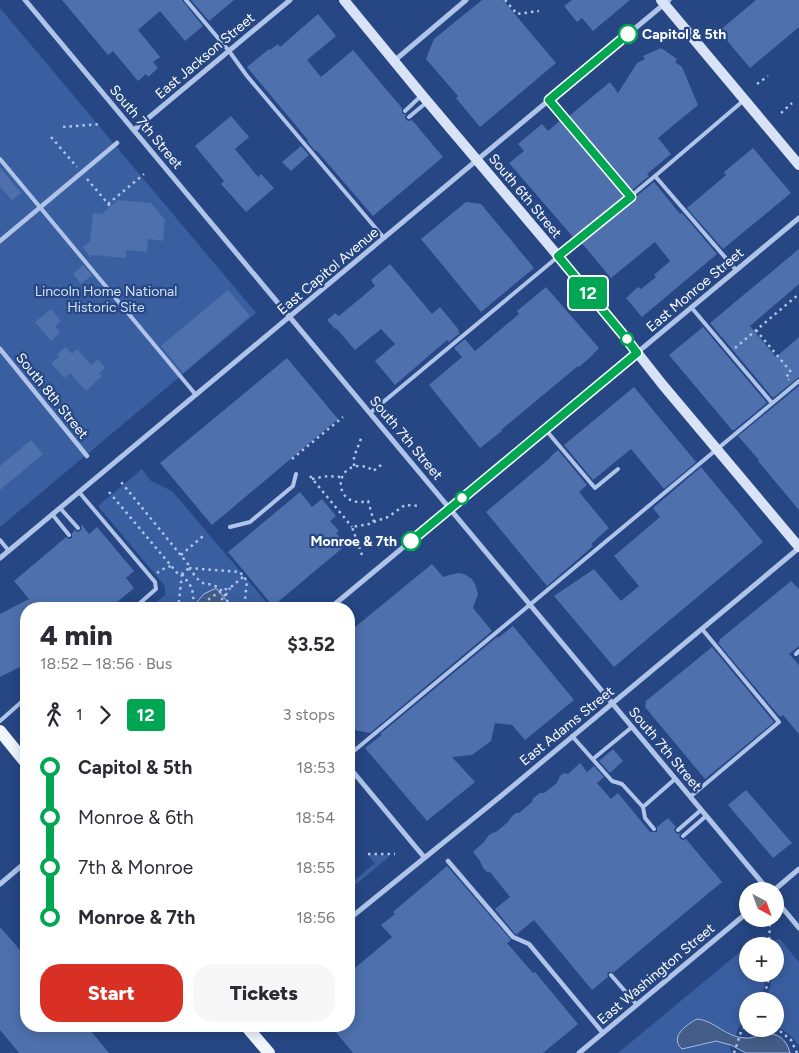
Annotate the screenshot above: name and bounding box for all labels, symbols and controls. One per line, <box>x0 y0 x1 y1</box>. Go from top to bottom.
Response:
street label: East Jackson Street <box>152 9 258 103</box>
marker: Capitol & 5th <box>618 24 638 44</box>
place label: Capitol & 5th <box>642 26 726 43</box>
street label: South 7th Street <box>106 82 186 172</box>
street label: South 6th Street <box>485 150 565 242</box>
street label: East Capitol Avenue <box>274 224 382 318</box>
street label: East Monroe Street <box>643 244 747 336</box>
line badge: 12 <box>566 277 610 309</box>
text: 12 <box>579 282 597 304</box>
park label: Lincoln Home National Historic Site <box>35 283 177 316</box>
unlabelled marker <box>620 332 634 346</box>
street label: South 8th Street <box>12 350 92 442</box>
street label: South 7th Street <box>366 393 446 483</box>
unlabelled marker <box>455 491 469 505</box>
marker: Monroe & 7th <box>401 531 421 551</box>
place label: Monroe & 7th <box>311 533 397 550</box>
text: 4 min <box>40 618 113 652</box>
text: $3.52 <box>287 633 335 656</box>
text: 18:52 – 18:56 · Bus <box>40 654 172 673</box>
street label: East Adams Street <box>516 683 618 769</box>
icon: walk <box>40 701 68 729</box>
icon: forward <box>91 701 119 729</box>
text: 12 <box>137 704 155 726</box>
street label: South 7th Street <box>625 704 705 794</box>
text: 1 <box>76 705 83 724</box>
text: 3 stops <box>283 705 335 724</box>
text: Capitol & 5th <box>78 756 192 779</box>
text: 18:53 <box>297 758 335 777</box>
text: Monroe & 6th <box>78 806 194 829</box>
text: 18:54 <box>295 808 335 827</box>
text: 7th & Monroe <box>78 856 193 879</box>
text: 18:55 <box>296 858 335 877</box>
north arrow <box>739 882 784 928</box>
map controls <box>739 882 784 1037</box>
text: Monroe & 7th <box>78 906 195 929</box>
text: 18:56 <box>296 908 335 927</box>
street label: East Washington Street <box>594 920 718 1028</box>
button: + <box>739 937 784 982</box>
button: Start <box>40 964 183 1022</box>
button: Tickets <box>193 964 335 1022</box>
button: − <box>739 992 784 1037</box>

